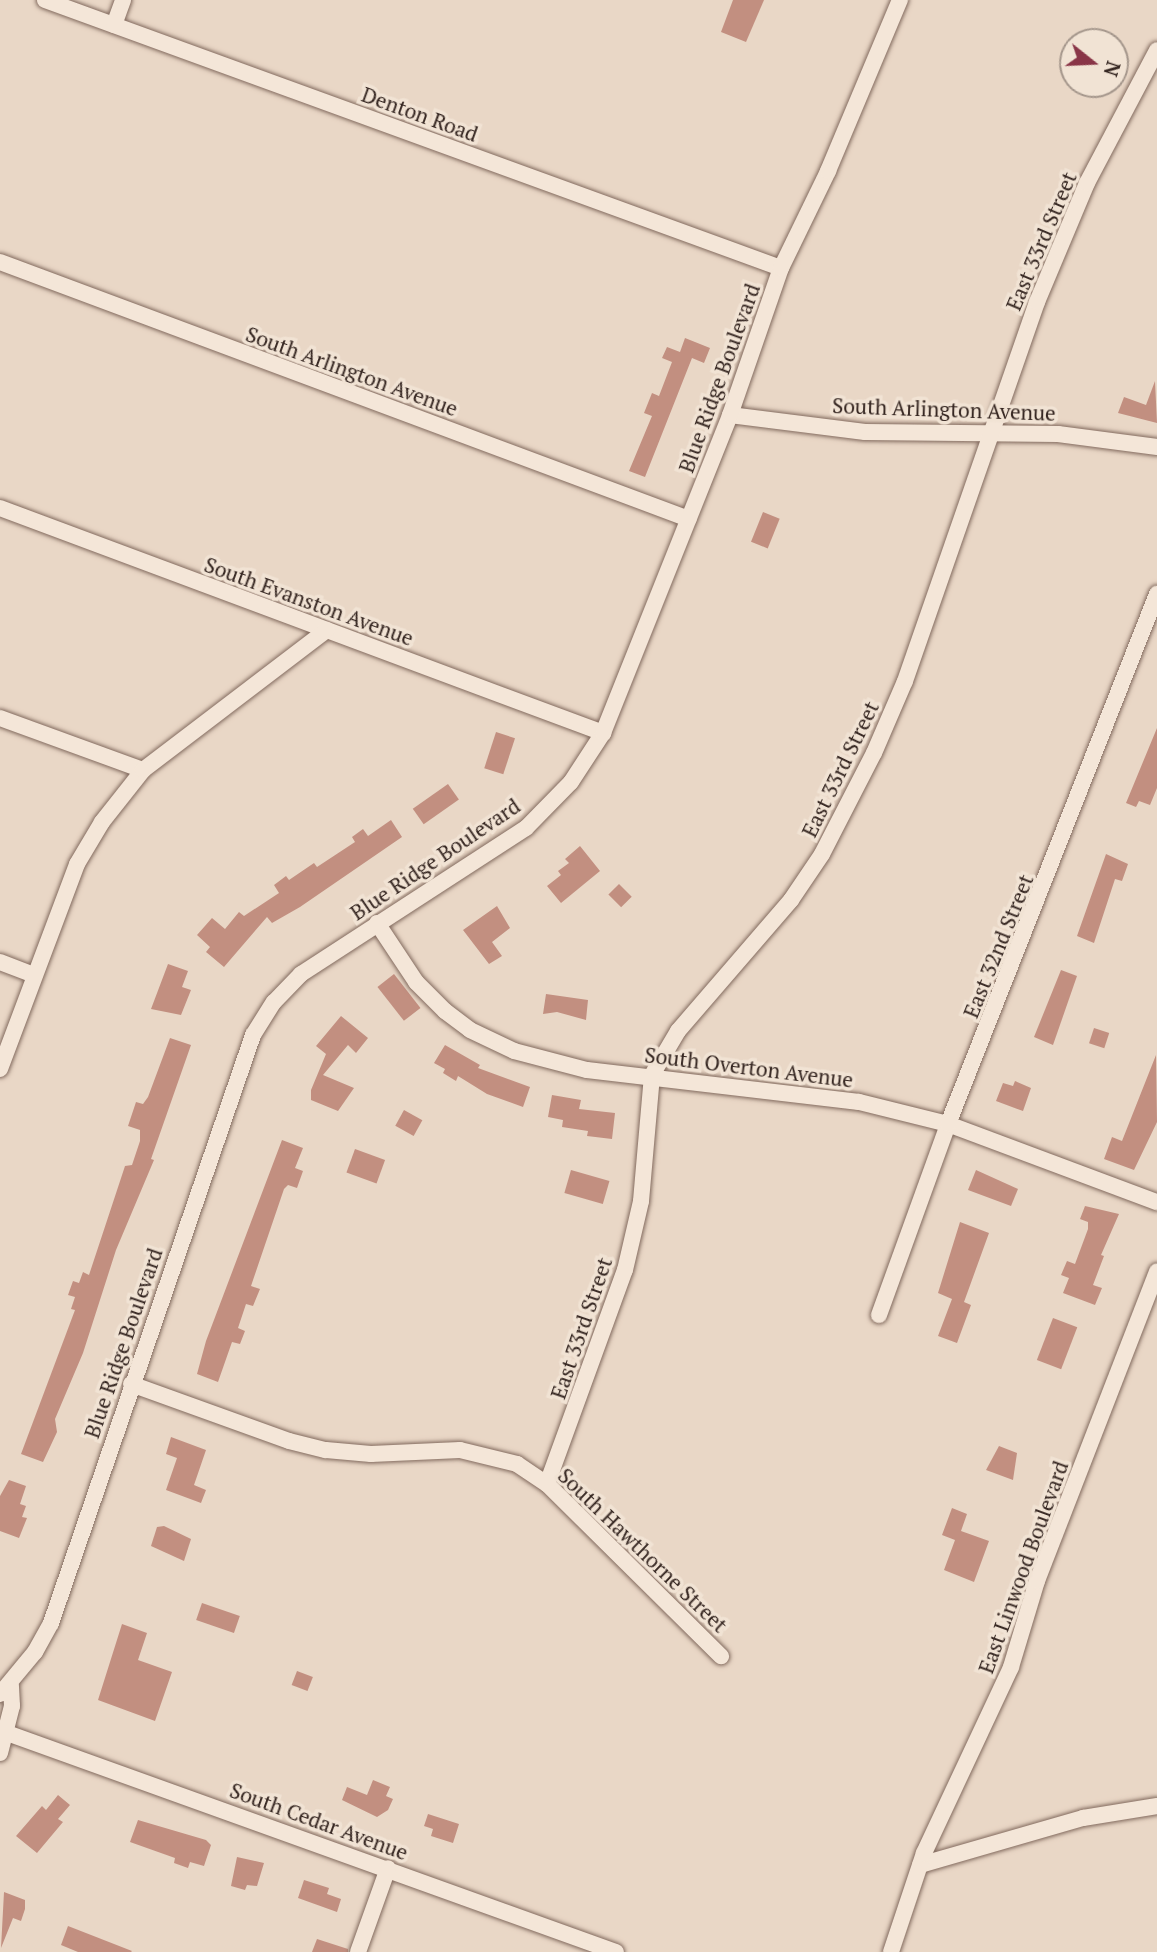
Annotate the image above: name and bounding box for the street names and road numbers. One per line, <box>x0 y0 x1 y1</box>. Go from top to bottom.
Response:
street label: Denton Road <box>358 81 482 147</box>
street label: East 33rd Street <box>1000 168 1082 314</box>
street label: Blue Ridge Boulevard <box>673 280 765 476</box>
street label: South Arlington Avenue <box>242 321 462 421</box>
street label: South Arlington Avenue <box>831 392 1057 426</box>
street label: South Evanston Avenue <box>201 551 417 651</box>
street label: East 33rd Street <box>796 697 884 841</box>
street label: Blue Ridge Boulevard <box>345 793 525 925</box>
street label: East 32nd Street <box>958 871 1038 1021</box>
street label: South Overton Avenue <box>643 1042 855 1092</box>
street label: Blue Ridge Boulevard <box>79 1245 167 1441</box>
street label: East 33rd Street <box>545 1254 617 1402</box>
street label: East Linwood Boulevard <box>973 1457 1073 1677</box>
street label: South Hawthorne Street <box>553 1463 733 1637</box>
street label: South Cedar Avenue <box>226 1777 412 1865</box>

